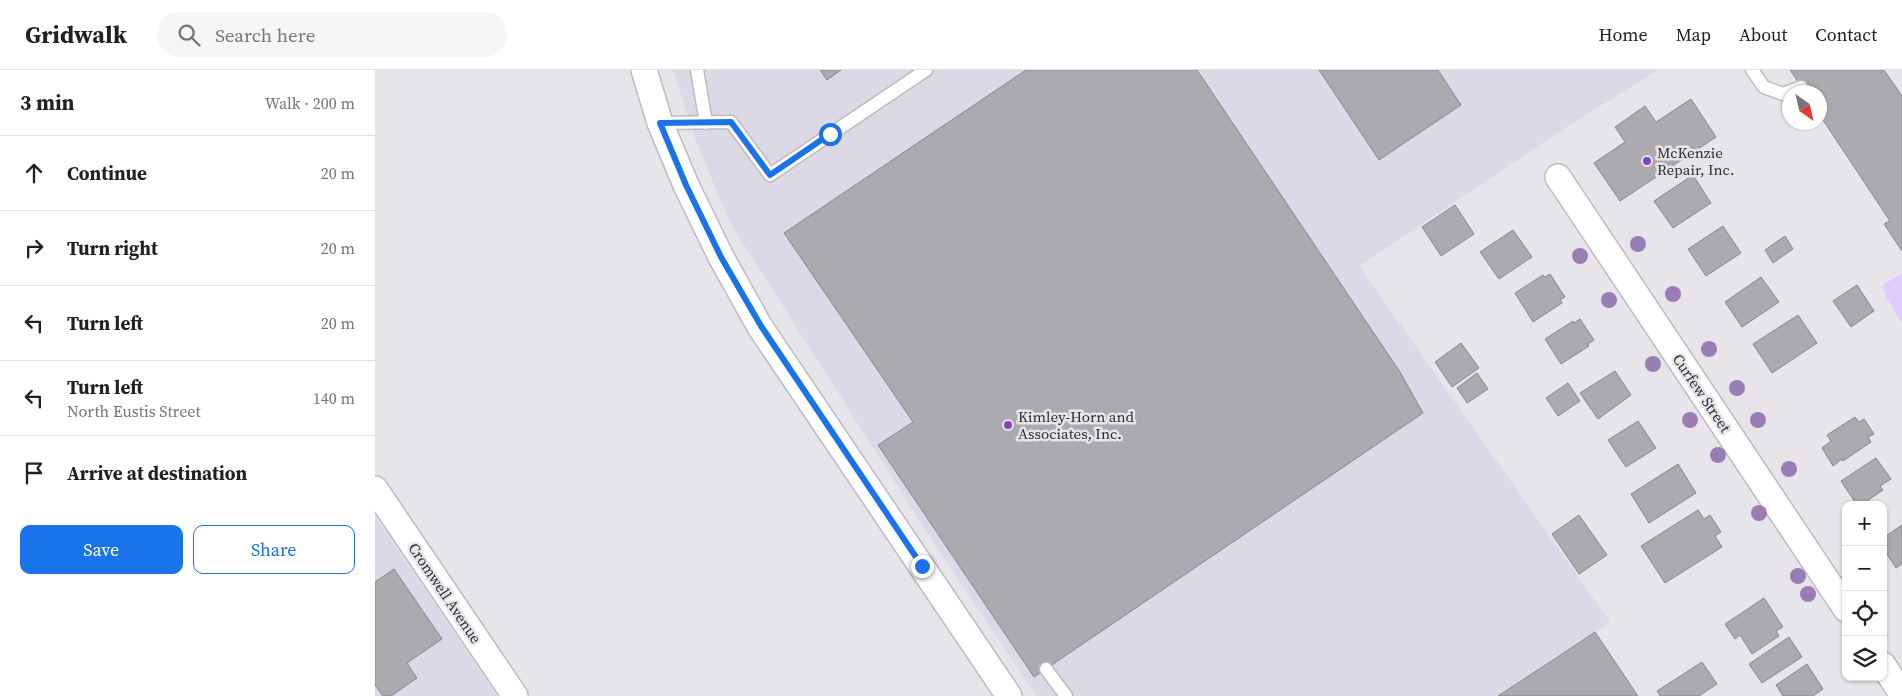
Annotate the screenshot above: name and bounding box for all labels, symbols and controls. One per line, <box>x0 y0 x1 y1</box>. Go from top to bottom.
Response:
search box <box>157 12 507 57</box>
text: Gridwalk <box>25 18 127 51</box>
icon: search <box>175 21 203 49</box>
text: Search here <box>215 22 315 48</box>
text: Home <box>1599 22 1648 47</box>
text: Map <box>1676 22 1711 47</box>
text: About <box>1739 22 1787 47</box>
text: Contact <box>1815 22 1877 47</box>
north arrow <box>1782 85 1827 130</box>
text: 3 min <box>20 88 75 117</box>
text: Walk · 200 m <box>265 92 355 114</box>
route start <box>819 123 842 146</box>
place label: McKenzie Repair, Inc. <box>1657 142 1734 180</box>
marker: McKenzie Repair, Inc. <box>1641 155 1653 167</box>
icon: ahead <box>20 159 48 187</box>
text: Continue <box>67 160 147 186</box>
text: 20 m <box>321 162 355 184</box>
icon: right <box>20 234 48 262</box>
text: Turn right <box>67 235 158 261</box>
text: 20 m <box>321 237 355 259</box>
icon: left <box>20 309 48 337</box>
text: Turn left <box>67 310 143 336</box>
text: 20 m <box>321 312 355 334</box>
street label: Curfew Street <box>1668 350 1736 437</box>
text: Turn left <box>67 374 143 400</box>
icon: left <box>20 384 48 412</box>
text: 140 m <box>313 387 355 409</box>
text: North Eustis Street <box>67 400 201 422</box>
place label: Kimley-Horn and Associates, Inc. <box>1018 406 1134 444</box>
marker: Kimley-Horn and Associates, Inc. <box>1002 419 1014 431</box>
icon: arrive <box>20 459 48 487</box>
text: Arrive at destination <box>67 460 247 486</box>
map controls <box>1842 501 1887 681</box>
button: + <box>1842 501 1887 546</box>
button: Save <box>20 525 183 574</box>
button: Share <box>193 525 355 574</box>
street label: Cromwell Avenue <box>403 539 487 648</box>
button: − <box>1842 546 1887 591</box>
route end <box>911 555 934 578</box>
button: locate <box>1842 591 1887 636</box>
button: layers <box>1842 636 1887 681</box>

